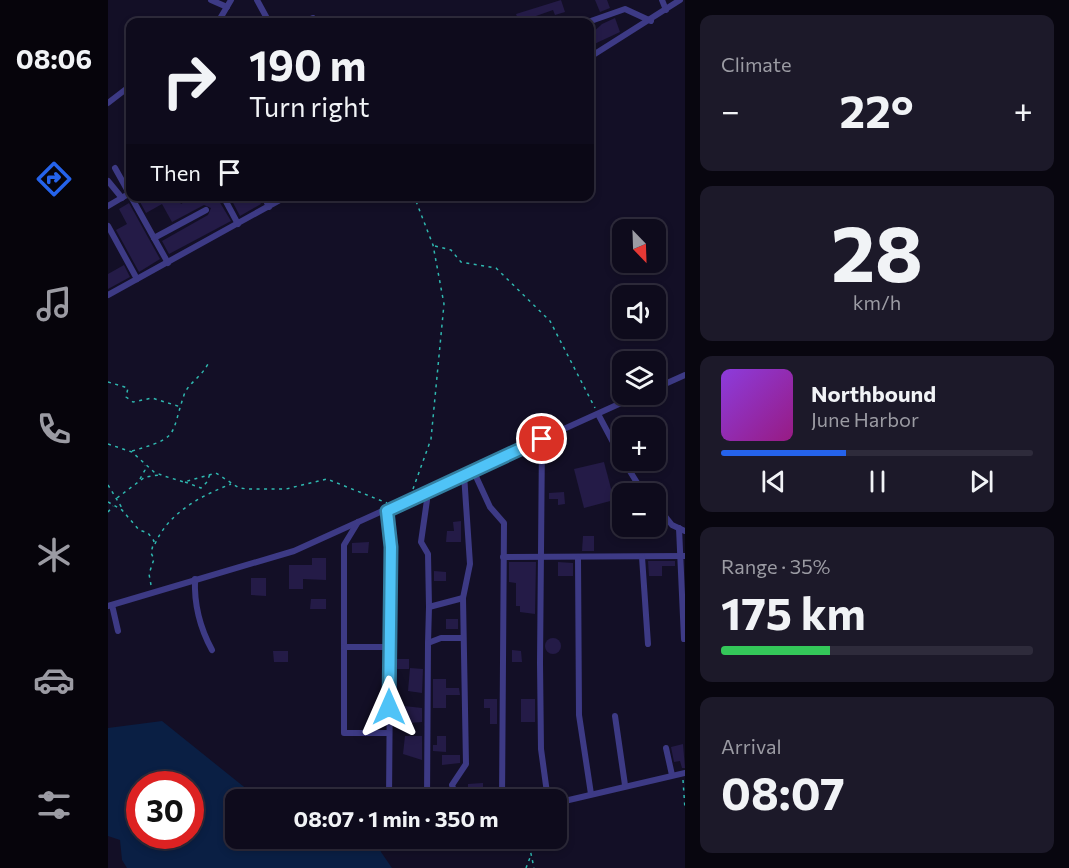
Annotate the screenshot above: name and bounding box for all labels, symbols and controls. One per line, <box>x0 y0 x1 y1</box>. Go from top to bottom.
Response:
text: 190 m <box>249 38 367 90</box>
text: 08:06 <box>16 42 92 75</box>
icon: right <box>150 42 228 120</box>
text: Climate <box>721 52 791 76</box>
text: 22° <box>840 82 914 137</box>
text: − <box>721 89 740 130</box>
text: + <box>1014 89 1033 130</box>
text: Turn right <box>249 90 369 123</box>
icon: arrive <box>213 156 246 189</box>
icon: directions <box>33 158 75 200</box>
text: Then <box>150 159 201 186</box>
text: 28 <box>831 203 923 298</box>
north arrow <box>612 219 666 273</box>
map controls <box>612 219 666 537</box>
icon: music <box>33 283 75 325</box>
button: sound <box>612 285 666 339</box>
text: km/h <box>853 290 901 314</box>
button: layers <box>612 351 666 405</box>
text: Northbound <box>811 380 936 407</box>
text: June Harbor <box>811 407 919 431</box>
icon: phone <box>33 408 75 450</box>
pin <box>516 413 567 464</box>
button: + <box>612 417 666 471</box>
icon: arrive <box>525 422 558 455</box>
icon: previous <box>757 465 790 498</box>
icon: pause <box>861 465 894 498</box>
icon: next <box>965 465 998 498</box>
button: − <box>612 483 666 537</box>
icon: climate <box>33 534 75 576</box>
text: Range · 35% <box>721 554 830 578</box>
text: 175 km <box>721 584 866 639</box>
icon: car <box>33 659 75 701</box>
position arrow <box>357 675 421 739</box>
text: Arrival <box>721 734 782 758</box>
text: 08:07 <box>721 764 845 819</box>
speed limit sign: 30 <box>126 771 204 849</box>
icon: filters <box>33 784 75 826</box>
text: 08:07 · 1 min · 350 m <box>294 805 498 832</box>

